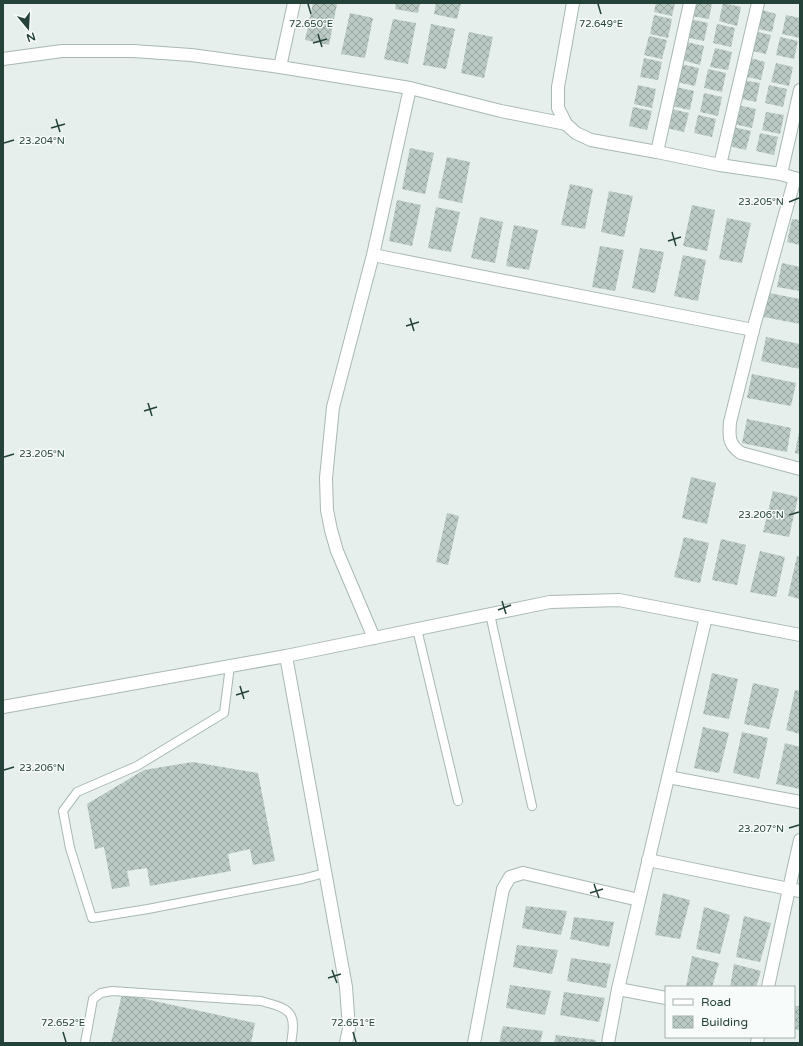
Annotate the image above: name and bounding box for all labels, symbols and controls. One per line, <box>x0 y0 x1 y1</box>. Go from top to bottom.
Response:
north arrow <box>8 8 48 48</box>
text: 72.650°E <box>289 18 333 30</box>
text: 72.649°E <box>579 18 623 30</box>
text: N <box>25 29 37 45</box>
text: 23.204°N <box>19 135 65 147</box>
text: 23.205°N <box>738 196 784 208</box>
text: 23.205°N <box>19 448 65 460</box>
text: 23.206°N <box>738 509 784 521</box>
text: 23.206°N <box>19 762 65 774</box>
text: 23.207°N <box>738 823 784 835</box>
legend <box>665 986 795 1038</box>
text: Road <box>701 995 731 1009</box>
text: Building <box>701 1015 748 1029</box>
text: 72.652°E <box>41 1017 85 1029</box>
text: 72.651°E <box>331 1017 375 1029</box>

